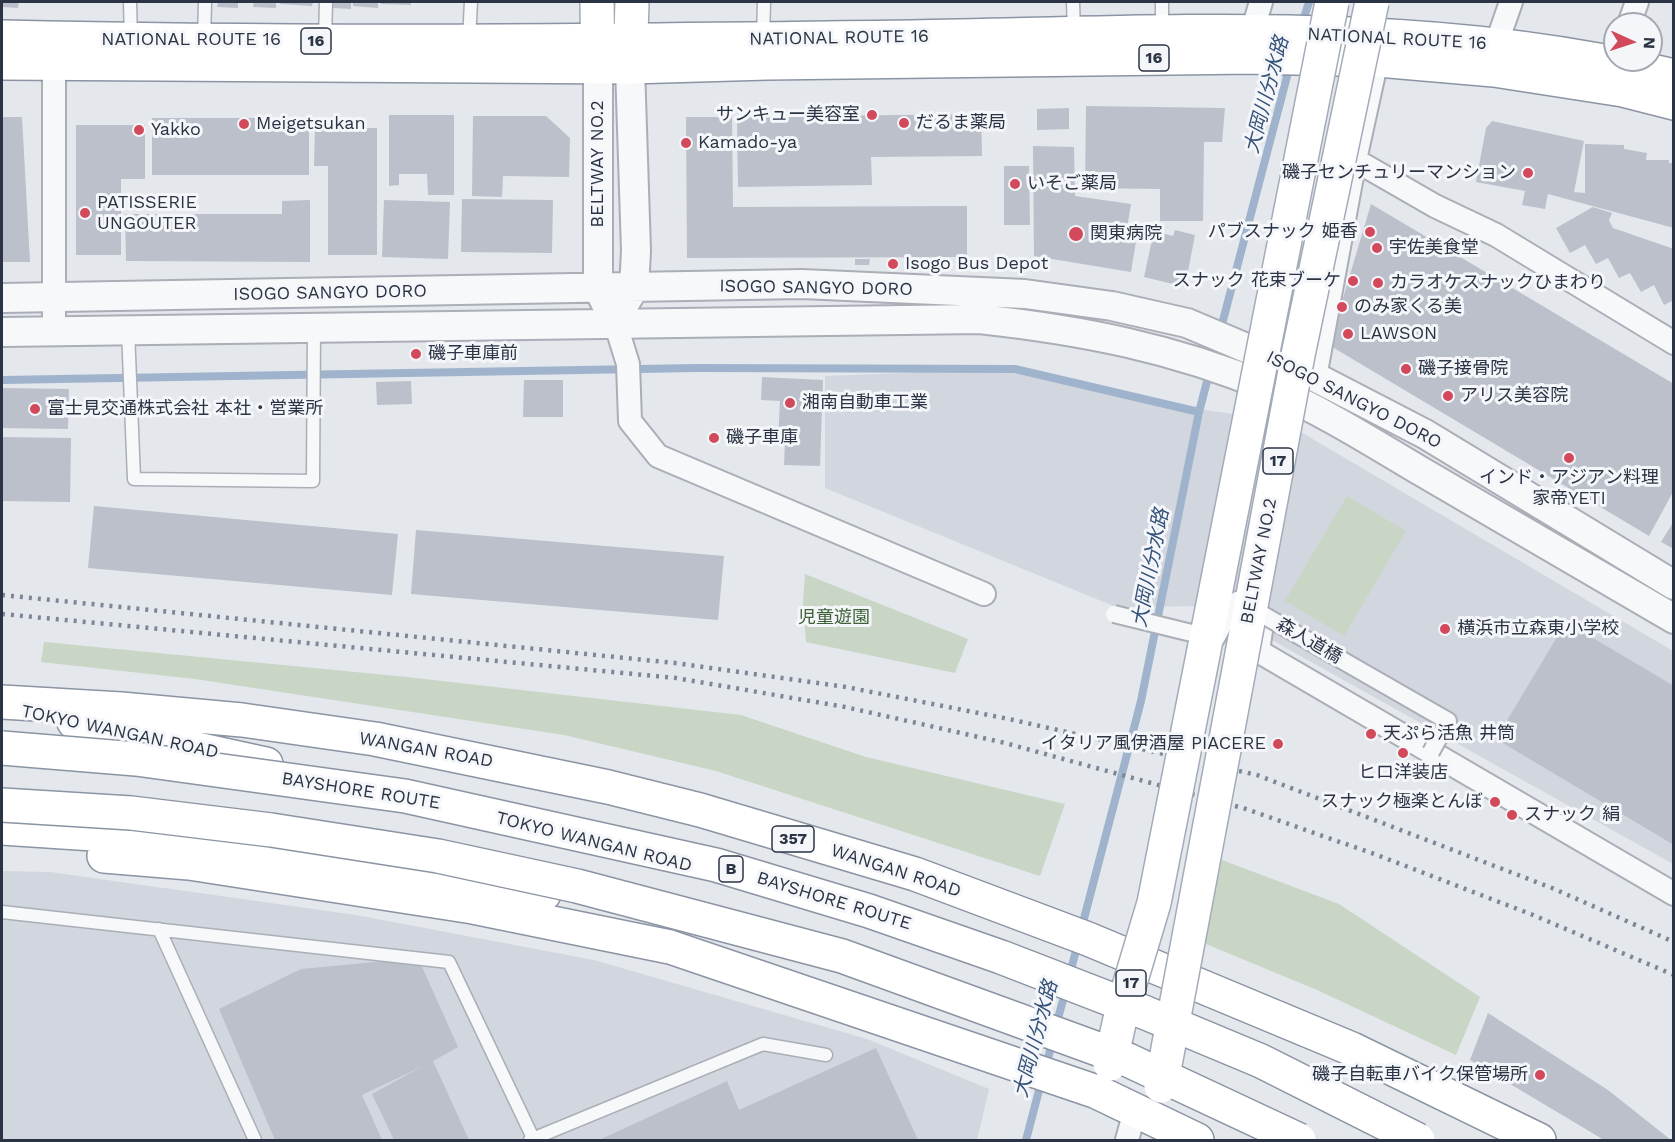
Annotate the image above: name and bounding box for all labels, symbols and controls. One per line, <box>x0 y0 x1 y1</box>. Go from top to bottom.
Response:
north arrow <box>1603 12 1663 72</box>
street label: NATIONAL ROUTE 16 <box>1307 24 1487 54</box>
street label: NATIONAL ROUTE 16 <box>749 26 929 50</box>
road number: 16 <box>301 28 331 54</box>
street label: NATIONAL ROUTE 16 <box>101 29 281 51</box>
water label: 大岡川分水路 <box>1240 34 1294 156</box>
text: N <box>1640 36 1659 49</box>
road number: 16 <box>1139 45 1169 71</box>
street label: BELTWAY NO.2 <box>587 100 609 228</box>
place label: サンキュー美容室 <box>716 104 860 126</box>
marker: サンキュー美容室 <box>865 108 879 122</box>
place label: だるま薬局 <box>916 112 1006 134</box>
place label: Meigetsukan <box>256 113 366 135</box>
marker: だるま薬局 <box>897 116 911 130</box>
marker: Meigetsukan <box>237 117 251 131</box>
place label: Yakko <box>151 119 201 141</box>
marker: Yakko <box>132 123 146 137</box>
place label: Kamado-ya <box>698 132 797 154</box>
marker: Kamado-ya <box>679 136 693 150</box>
place label: 磯子センチュリーマンション <box>1282 162 1516 184</box>
marker: 磯子センチュリーマンション <box>1521 166 1535 180</box>
place label: いそご薬局 <box>1027 173 1117 195</box>
marker: いそご薬局 <box>1008 177 1022 191</box>
place label: PATISSERIE UNGOUTER <box>97 192 197 234</box>
marker: PATISSERIE UNGOUTER <box>78 206 92 220</box>
place label: パブスナック 姫香 <box>1208 221 1358 243</box>
place label: 関東病院 <box>1090 223 1162 245</box>
marker: 関東病院 <box>1067 225 1085 243</box>
marker: パブスナック 姫香 <box>1363 225 1377 239</box>
place label: 宇佐美食堂 <box>1389 237 1479 259</box>
marker: 宇佐美食堂 <box>1370 241 1384 255</box>
place label: Isogo Bus Depot <box>905 253 1048 275</box>
marker: Isogo Bus Depot <box>886 257 900 271</box>
place label: スナック 花束ブーケ <box>1173 270 1341 292</box>
place label: カラオケスナックひまわり <box>1390 272 1606 294</box>
marker: スナック 花束ブーケ <box>1346 274 1360 288</box>
street label: ISOGO SANGYO DORO <box>719 276 913 300</box>
marker: カラオケスナックひまわり <box>1371 276 1385 290</box>
street label: ISOGO SANGYO DORO <box>233 281 427 305</box>
place label: のみ家くる美 <box>1354 296 1462 318</box>
marker: のみ家くる美 <box>1335 300 1349 314</box>
place label: LAWSON <box>1360 323 1437 345</box>
marker: LAWSON <box>1341 327 1355 341</box>
place label: 磯子車庫前 <box>428 343 518 365</box>
street label: ISOGO SANGYO DORO <box>1263 346 1445 454</box>
marker: 磯子車庫前 <box>409 347 423 361</box>
place label: 磯子接骨院 <box>1418 358 1508 380</box>
marker: 磯子接骨院 <box>1399 362 1413 376</box>
place label: アリス美容院 <box>1460 385 1568 407</box>
marker: アリス美容院 <box>1441 389 1455 403</box>
place label: 湘南自動車工業 <box>802 392 928 414</box>
marker: 湘南自動車工業 <box>783 396 797 410</box>
place label: 富士見交通株式会社 本社・営業所 <box>47 398 323 420</box>
marker: 富士見交通株式会社 本社・営業所 <box>28 402 42 416</box>
place label: 磯子車庫 <box>726 427 798 449</box>
marker: 磯子車庫 <box>707 431 721 445</box>
road number: 17 <box>1263 448 1293 474</box>
marker: インド・アジアン料理 家帝YETI <box>1562 451 1576 465</box>
place label: インド・アジアン料理 家帝YETI <box>1479 467 1659 510</box>
street label: BELTWAY NO.2 <box>1236 496 1282 626</box>
water label: 大岡川分水路 <box>1128 507 1174 629</box>
park label: 児童遊園 <box>798 607 870 629</box>
street label: 森人道橋 <box>1272 614 1346 668</box>
place label: 横浜市立森東小学校 <box>1457 618 1619 640</box>
marker: 横浜市立森東小学校 <box>1438 622 1452 636</box>
street label: TOKYO WANGAN ROAD <box>19 701 221 763</box>
place label: 天ぷら活魚 井筒 <box>1383 723 1515 745</box>
marker: 天ぷら活魚 井筒 <box>1364 727 1378 741</box>
street label: WANGAN ROAD <box>357 728 495 772</box>
place label: イタリア風伊酒屋 PIACERE <box>1041 733 1266 755</box>
marker: イタリア風伊酒屋 PIACERE <box>1271 737 1285 751</box>
marker: ヒロ洋装店 <box>1396 746 1410 760</box>
place label: ヒロ洋装店 <box>1358 762 1448 784</box>
street label: BAYSHORE ROUTE <box>280 768 442 814</box>
place label: スナック極楽とんぼ <box>1321 791 1483 813</box>
marker: スナック極楽とんぼ <box>1488 795 1502 809</box>
place label: スナック 絹 <box>1524 804 1620 826</box>
street label: TOKYO WANGAN ROAD <box>494 807 694 877</box>
marker: スナック 絹 <box>1505 808 1519 822</box>
road number: 357 <box>772 826 814 852</box>
street label: WANGAN ROAD <box>828 840 964 902</box>
road number: B <box>719 856 743 882</box>
street label: BAYSHORE ROUTE <box>754 867 914 935</box>
road number: 17 <box>1116 970 1146 996</box>
water label: 大岡川分水路 <box>1009 978 1063 1100</box>
place label: 磯子自転車バイク保管場所 <box>1312 1064 1528 1086</box>
marker: 磯子自転車バイク保管場所 <box>1533 1068 1547 1082</box>

